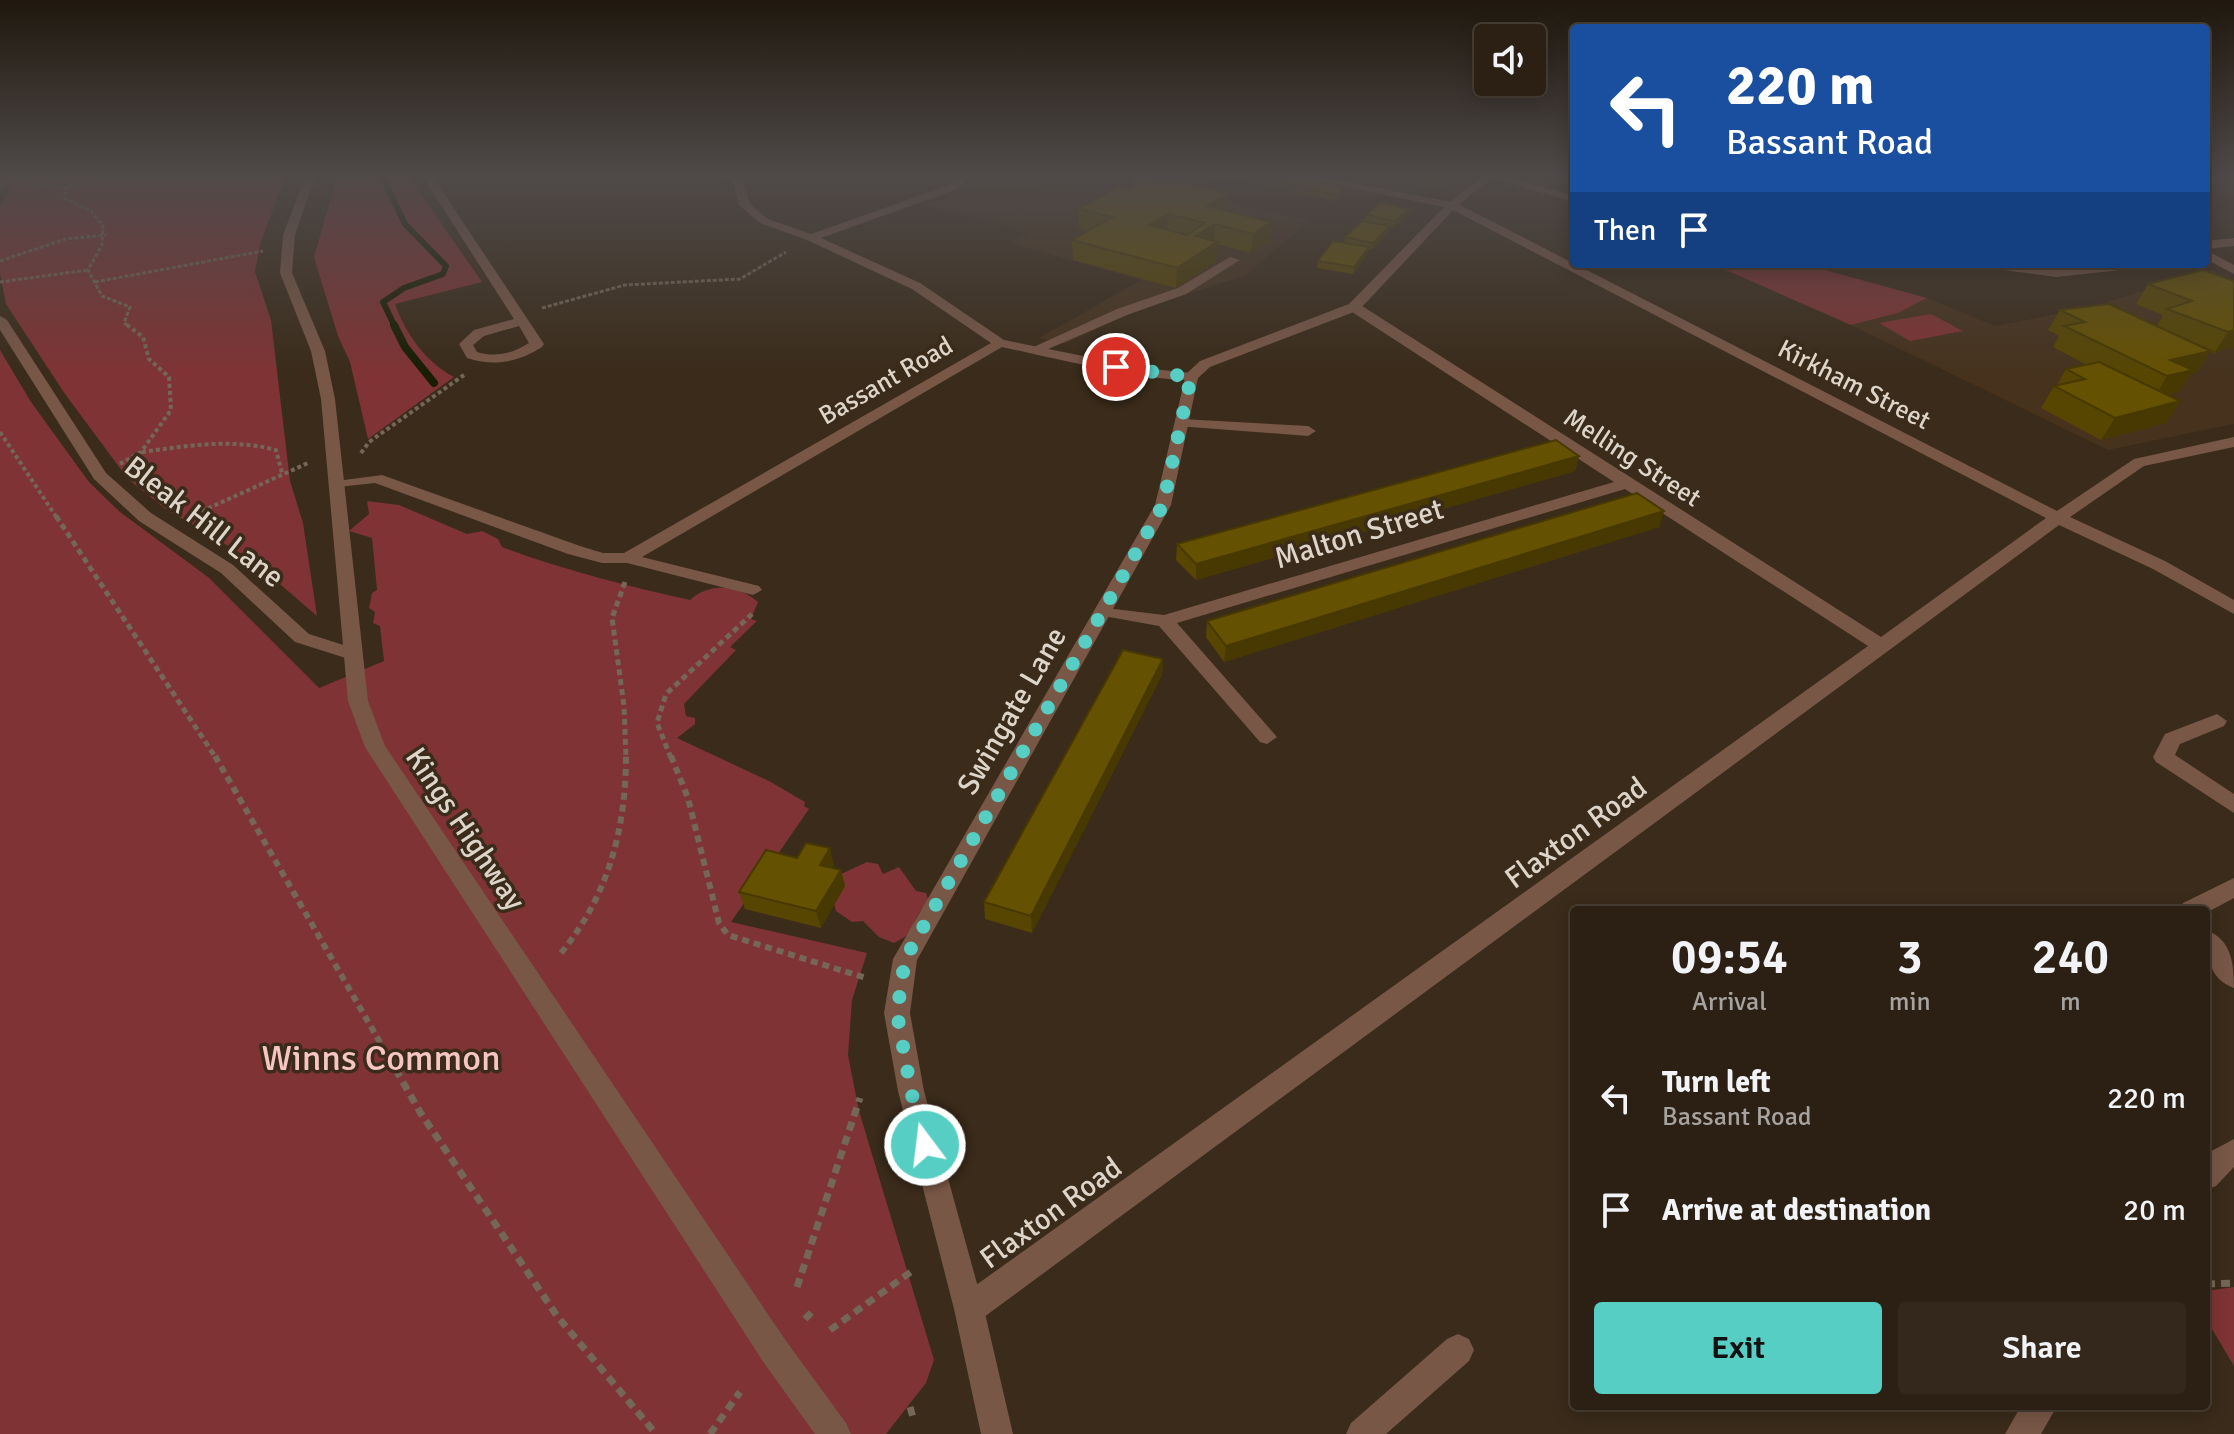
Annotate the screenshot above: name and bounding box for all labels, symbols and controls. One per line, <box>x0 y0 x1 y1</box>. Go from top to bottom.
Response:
map controls <box>1474 24 1546 96</box>
button: sound <box>1474 24 1546 96</box>
text: 220 m <box>1726 51 1874 120</box>
icon: left <box>1594 56 1698 160</box>
text: Bassant Road <box>1726 120 1933 165</box>
icon: arrive <box>1672 208 1716 252</box>
text: Then <box>1594 212 1656 249</box>
street label: Bassant Road <box>813 330 959 432</box>
pin <box>1082 333 1150 401</box>
street label: Kirkham Street <box>1772 333 1936 437</box>
icon: arrive <box>1094 345 1138 389</box>
street label: Melling Street <box>1557 402 1707 514</box>
street label: Bleak Hill Lane <box>117 448 291 596</box>
street label: Malton Street <box>1270 491 1448 577</box>
street label: Swingate Lane <box>949 621 1075 801</box>
street label: Kings Highway <box>397 741 533 917</box>
street label: Flaxton Road <box>1498 769 1654 897</box>
text: 09:54 <box>1671 928 1788 987</box>
text: 3 <box>1897 928 1923 987</box>
text: 240 <box>2031 928 2109 987</box>
text: Arrival <box>1692 986 1767 1018</box>
text: min <box>1889 986 1931 1018</box>
text: m <box>2060 986 2081 1018</box>
park label: Winns Common <box>261 1036 501 1081</box>
text: Turn left <box>1662 1064 1771 1101</box>
icon: left <box>1594 1076 1638 1120</box>
text: 220 m <box>2107 1080 2186 1117</box>
text: Bassant Road <box>1662 1101 1812 1133</box>
position arrow <box>883 1103 967 1187</box>
street label: Flaxton Road <box>973 1149 1129 1277</box>
icon: arrive <box>1594 1188 1638 1232</box>
text: Arrive at destination <box>1662 1192 1931 1229</box>
text: 20 m <box>2123 1192 2186 1229</box>
button: Exit <box>1594 1302 1882 1394</box>
button: Share <box>1898 1302 2186 1394</box>

